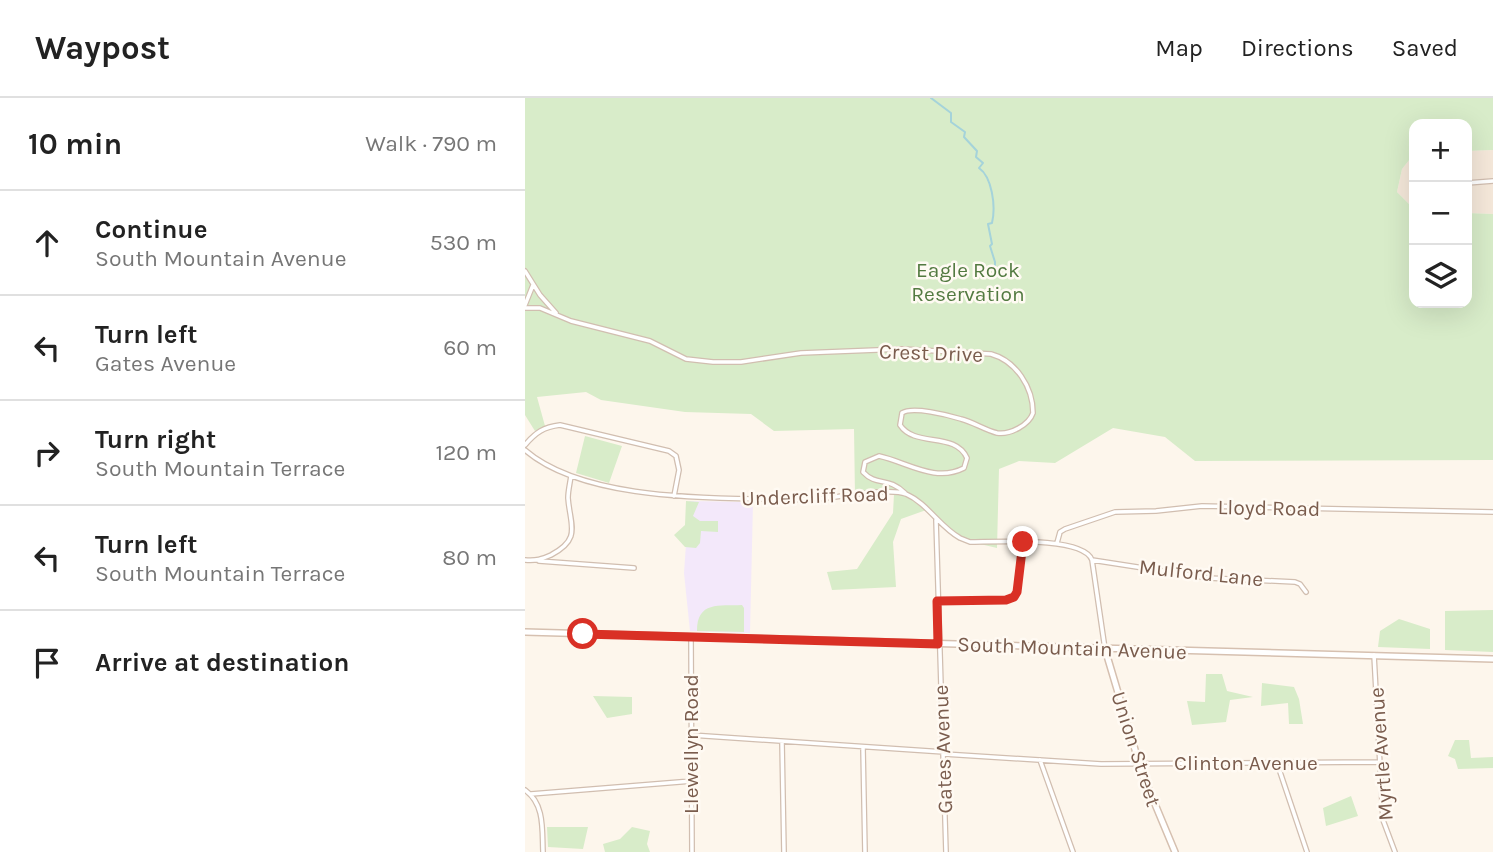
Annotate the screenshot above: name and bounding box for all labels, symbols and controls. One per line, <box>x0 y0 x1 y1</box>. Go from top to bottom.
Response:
text: Waypost <box>35 29 170 67</box>
text: Map <box>1155 34 1203 62</box>
text: Directions <box>1241 34 1354 62</box>
text: Saved <box>1392 34 1458 62</box>
map controls <box>1409 119 1472 308</box>
button: + <box>1409 119 1472 182</box>
text: 10 min <box>28 126 122 162</box>
text: Walk · 790 m <box>365 130 497 157</box>
button: − <box>1409 182 1472 245</box>
text: Continue <box>95 214 207 245</box>
icon: ahead <box>28 224 66 262</box>
text: 530 m <box>430 229 497 256</box>
text: South Mountain Avenue <box>95 245 346 272</box>
button: layers <box>1409 245 1472 308</box>
park label: Eagle Rock Reservation <box>911 258 1025 306</box>
text: Turn left <box>95 319 197 350</box>
icon: left <box>28 329 66 367</box>
text: 60 m <box>443 334 497 361</box>
street label: Crest Drive <box>879 339 983 367</box>
text: Gates Avenue <box>95 350 236 377</box>
text: Turn right <box>95 424 216 455</box>
icon: right <box>28 434 66 472</box>
text: 120 m <box>435 439 497 466</box>
text: South Mountain Terrace <box>95 455 345 482</box>
street label: Undercliff Road <box>741 481 889 511</box>
street label: Lloyd Road <box>1217 495 1321 521</box>
route end <box>1007 526 1038 557</box>
text: Turn left <box>95 529 197 560</box>
icon: left <box>28 539 66 577</box>
text: 80 m <box>442 544 497 571</box>
street label: Mulford Lane <box>1138 555 1264 591</box>
text: South Mountain Terrace <box>95 560 345 587</box>
route start <box>567 618 598 649</box>
street label: South Mountain Avenue <box>957 632 1187 664</box>
icon: arrive <box>28 644 66 682</box>
text: Arrive at destination <box>95 647 349 678</box>
street label: Llewellyn Road <box>679 674 703 814</box>
street label: Gates Avenue <box>929 684 957 814</box>
street label: Myrtle Avenue <box>1364 686 1398 822</box>
street label: Union Street <box>1106 688 1166 810</box>
street label: Clinton Avenue <box>1174 751 1318 775</box>

